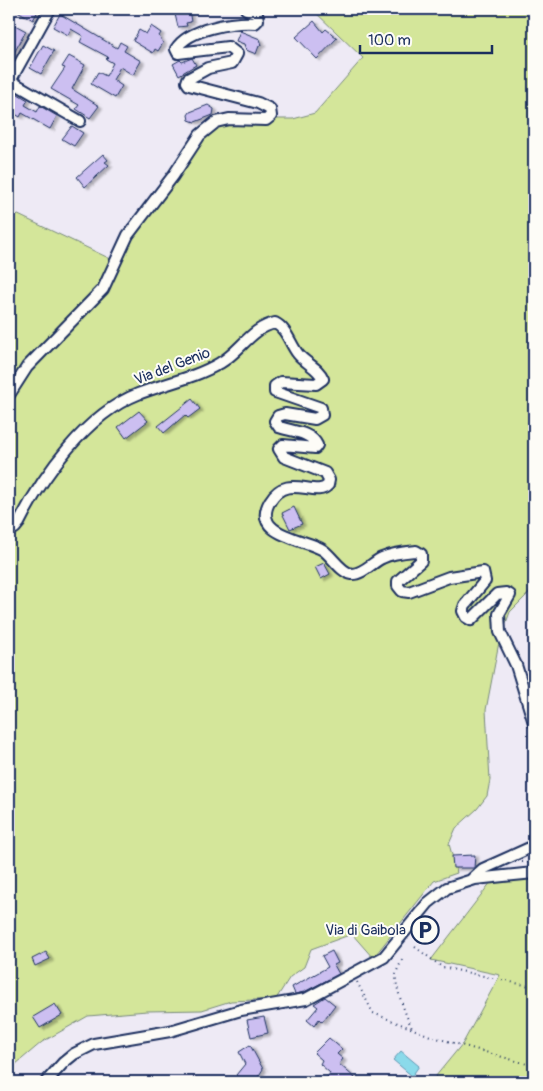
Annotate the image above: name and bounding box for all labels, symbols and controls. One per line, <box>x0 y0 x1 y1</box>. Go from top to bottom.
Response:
scale bar <box>360 22 493 54</box>
text: 100 m <box>368 31 411 50</box>
street label: Via del Genio <box>131 343 213 390</box>
parking icon: Via di Gaibola <box>410 915 440 945</box>
place label: Via di Gaibola <box>325 921 406 940</box>

